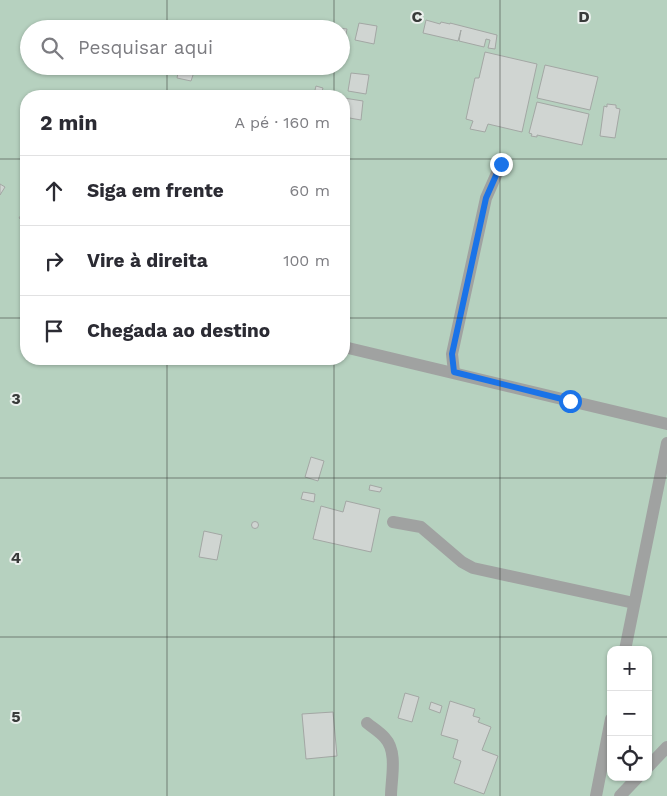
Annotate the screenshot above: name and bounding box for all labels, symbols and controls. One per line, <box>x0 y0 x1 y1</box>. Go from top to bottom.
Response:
text: C <box>412 7 423 26</box>
text: D <box>578 7 590 26</box>
search box <box>20 20 350 75</box>
icon: search <box>38 34 66 62</box>
text: Pesquisar aqui <box>78 36 213 59</box>
text: 2 min <box>40 110 97 135</box>
text: A pé · 160 m <box>235 113 330 132</box>
route end <box>490 153 513 176</box>
icon: ahead <box>40 177 68 205</box>
text: Siga em frente <box>87 179 224 202</box>
text: 60 m <box>290 181 330 200</box>
icon: right <box>40 247 68 275</box>
text: Vire à direita <box>87 249 208 272</box>
text: 100 m <box>283 251 330 270</box>
icon: arrive <box>40 317 68 345</box>
text: Chegada ao destino <box>87 319 270 342</box>
text: 3 <box>11 389 21 408</box>
route start <box>559 390 582 413</box>
text: 4 <box>11 548 21 567</box>
map controls <box>607 646 652 781</box>
button: + <box>607 646 652 691</box>
button: − <box>607 691 652 736</box>
text: 5 <box>11 707 21 726</box>
button: locate <box>607 736 652 781</box>

